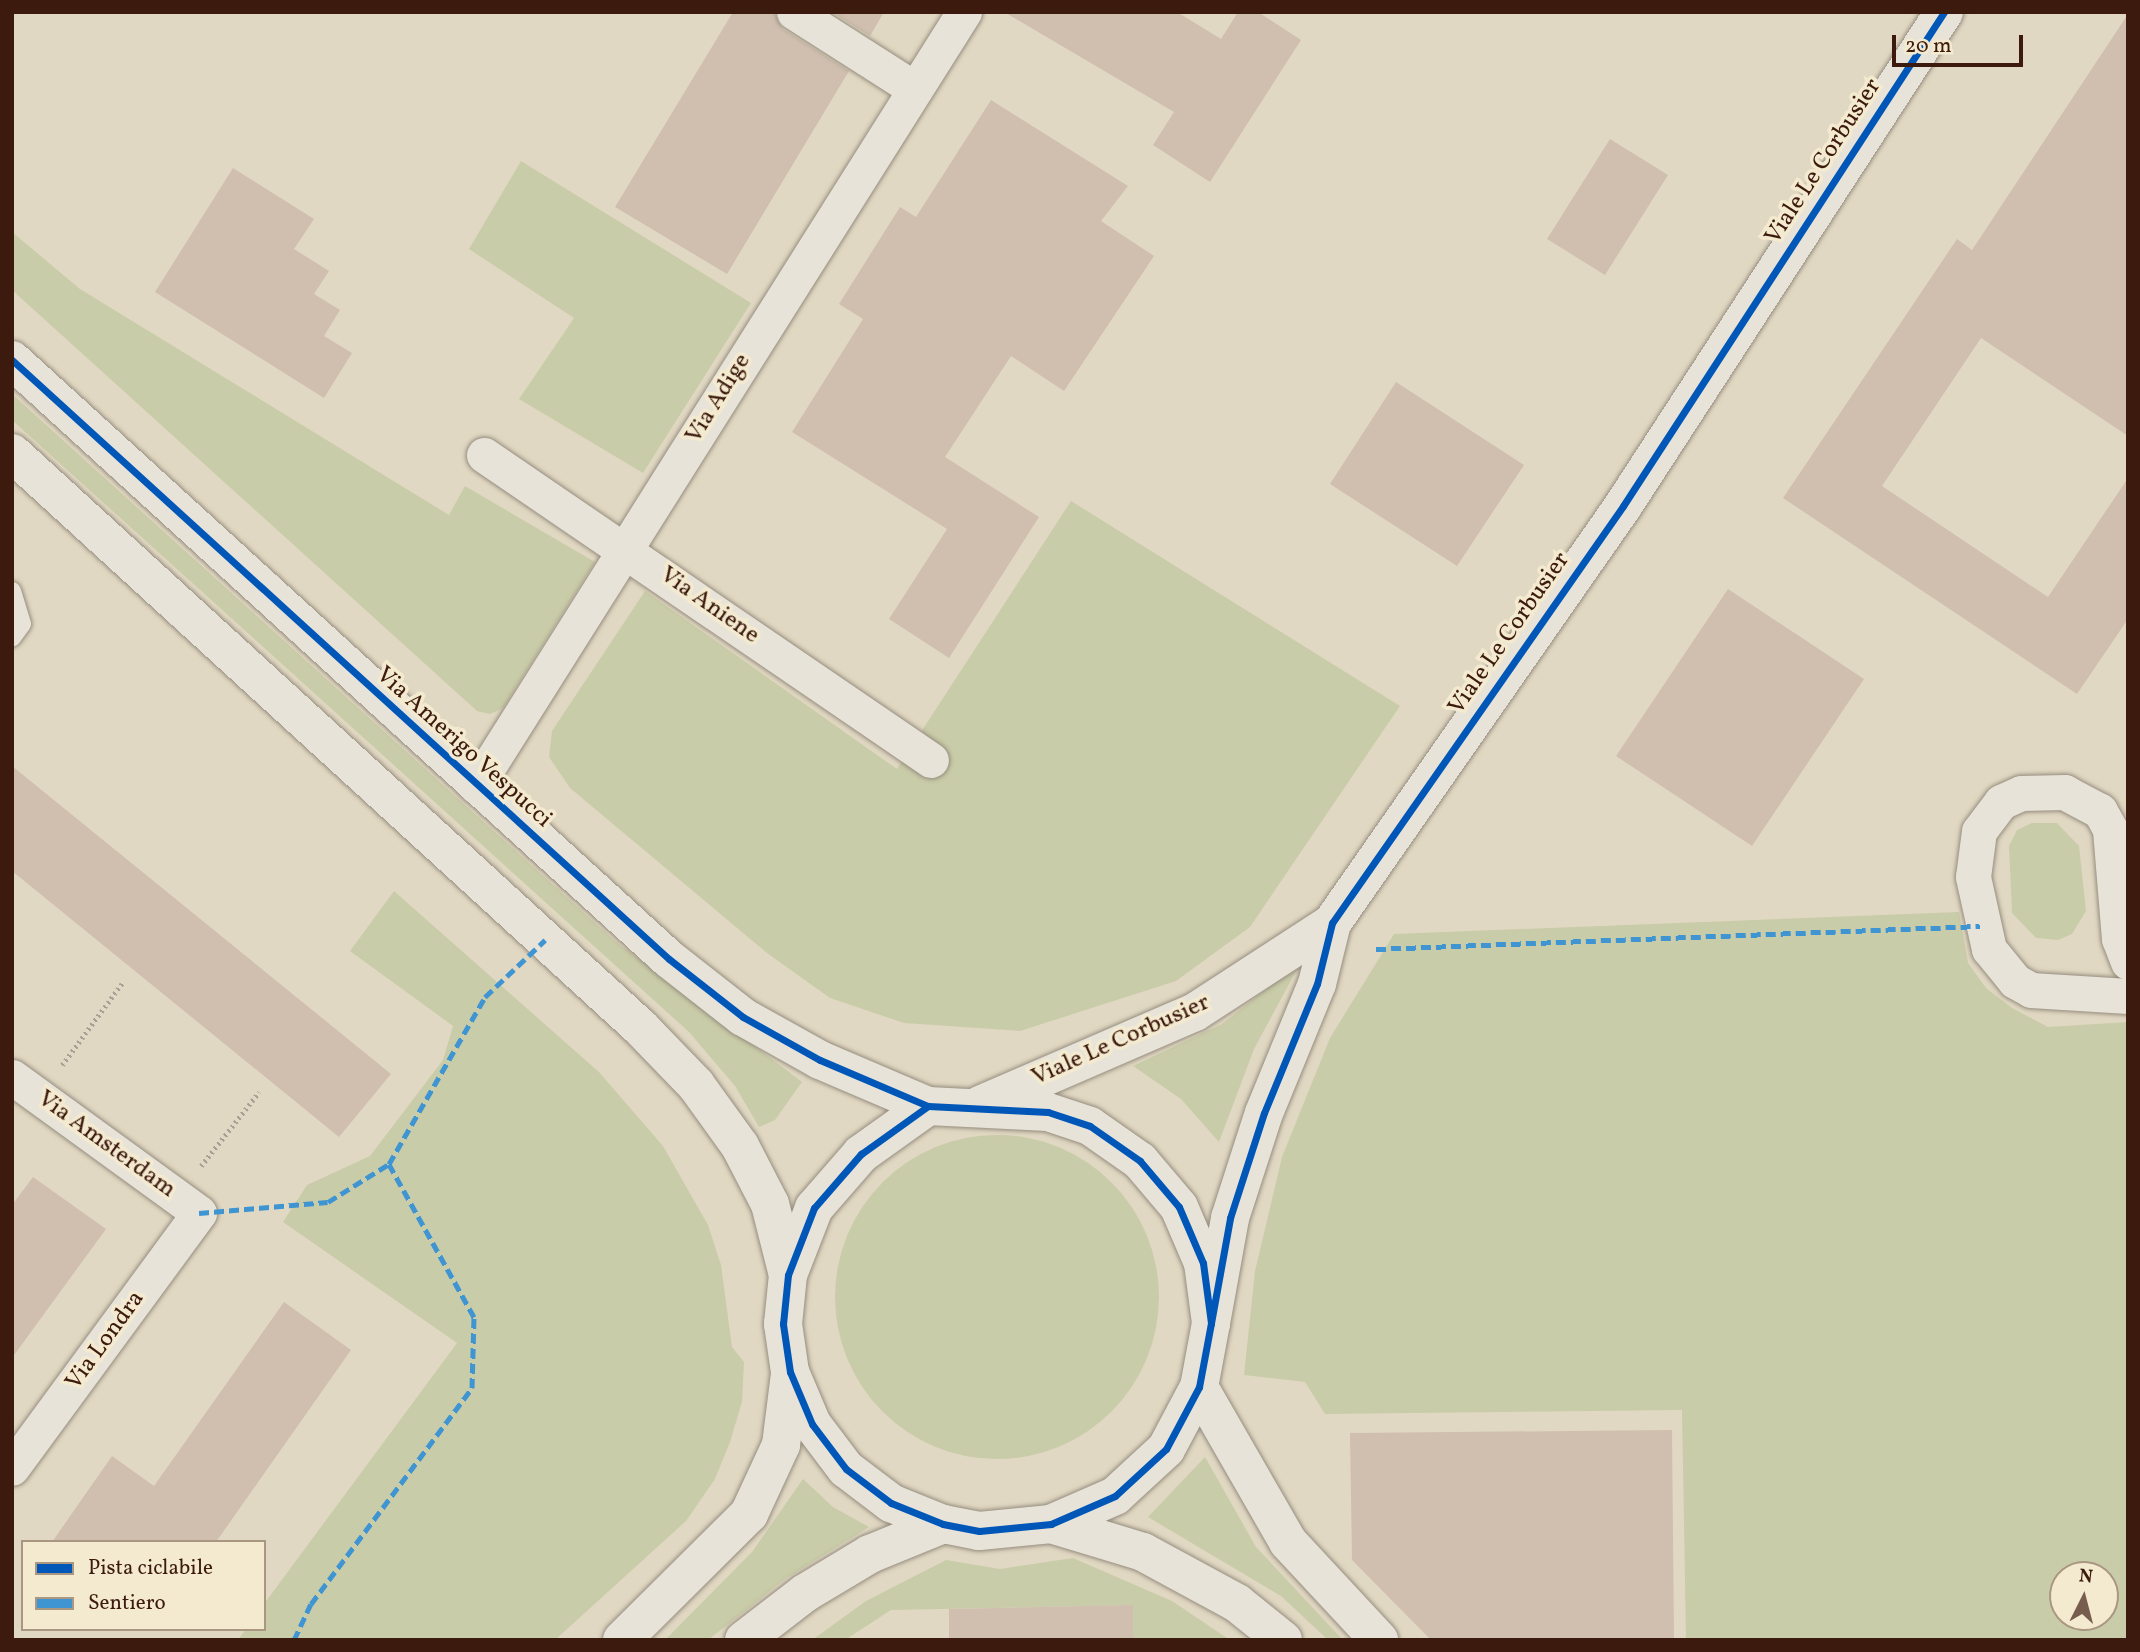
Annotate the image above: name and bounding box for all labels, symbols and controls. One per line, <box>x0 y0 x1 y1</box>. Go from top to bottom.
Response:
scale bar <box>1895 21 2026 65</box>
text: 20 m <box>1905 32 1951 61</box>
street label: Viale Le Corbusier <box>1760 74 1888 250</box>
street label: Via Adige <box>680 349 758 449</box>
street label: Viale Le Corbusier <box>1443 547 1577 721</box>
street label: Via Aniene <box>654 561 764 651</box>
street label: Via Amerigo Vespucci <box>369 661 557 835</box>
street label: Viale Le Corbusier <box>1028 989 1214 1093</box>
street label: Via Amsterdam <box>31 1085 181 1205</box>
street label: Via Londra <box>60 1286 152 1396</box>
legend <box>21 1540 266 1631</box>
text: Pista ciclabile <box>88 1554 213 1583</box>
north arrow <box>2049 1561 2119 1631</box>
text: N <box>2078 1563 2094 1591</box>
text: Sentiero <box>88 1589 166 1618</box>

